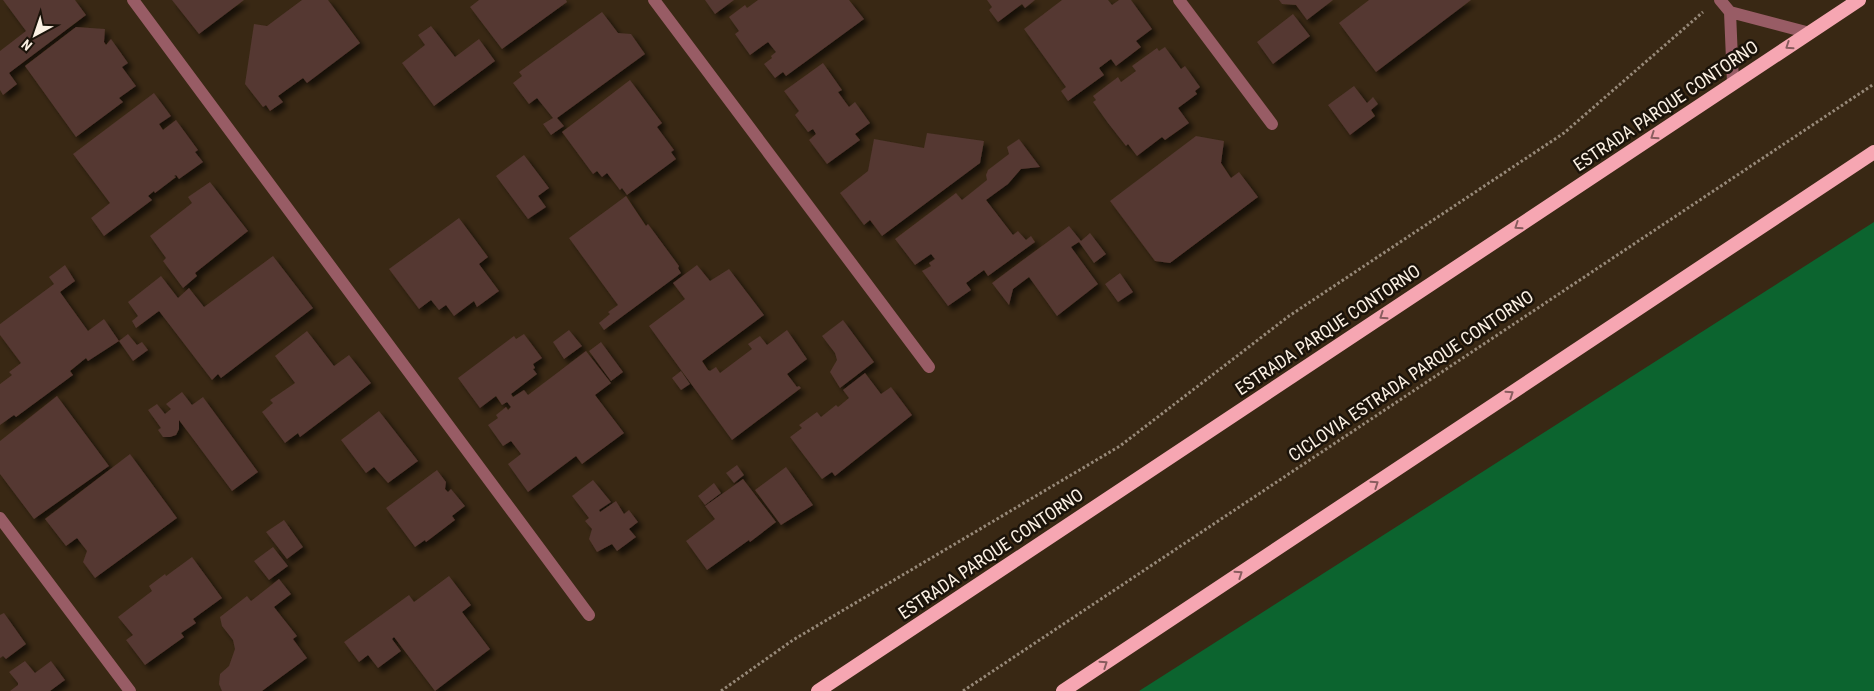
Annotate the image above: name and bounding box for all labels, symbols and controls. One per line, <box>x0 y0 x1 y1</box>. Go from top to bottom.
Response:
north arrow <box>10 10 60 60</box>
text: N <box>18 36 35 54</box>
street label: ESTRADA PARQUE CONTORNO <box>1569 36 1762 175</box>
one-way arrow <box>1785 40 1794 50</box>
one-way arrow <box>1650 130 1659 139</box>
one-way arrow <box>1515 220 1524 229</box>
street label: ESTRADA PARQUE CONTORNO <box>1231 260 1424 399</box>
street label: CICLOVIA ESTRADA PARQUE CONTORNO <box>1284 286 1537 466</box>
one-way arrow <box>1379 310 1389 319</box>
one-way arrow <box>1504 391 1514 400</box>
one-way arrow <box>1369 481 1378 490</box>
street label: ESTRADA PARQUE CONTORNO <box>894 484 1087 623</box>
one-way arrow <box>1234 571 1243 580</box>
one-way arrow <box>1098 661 1108 670</box>

